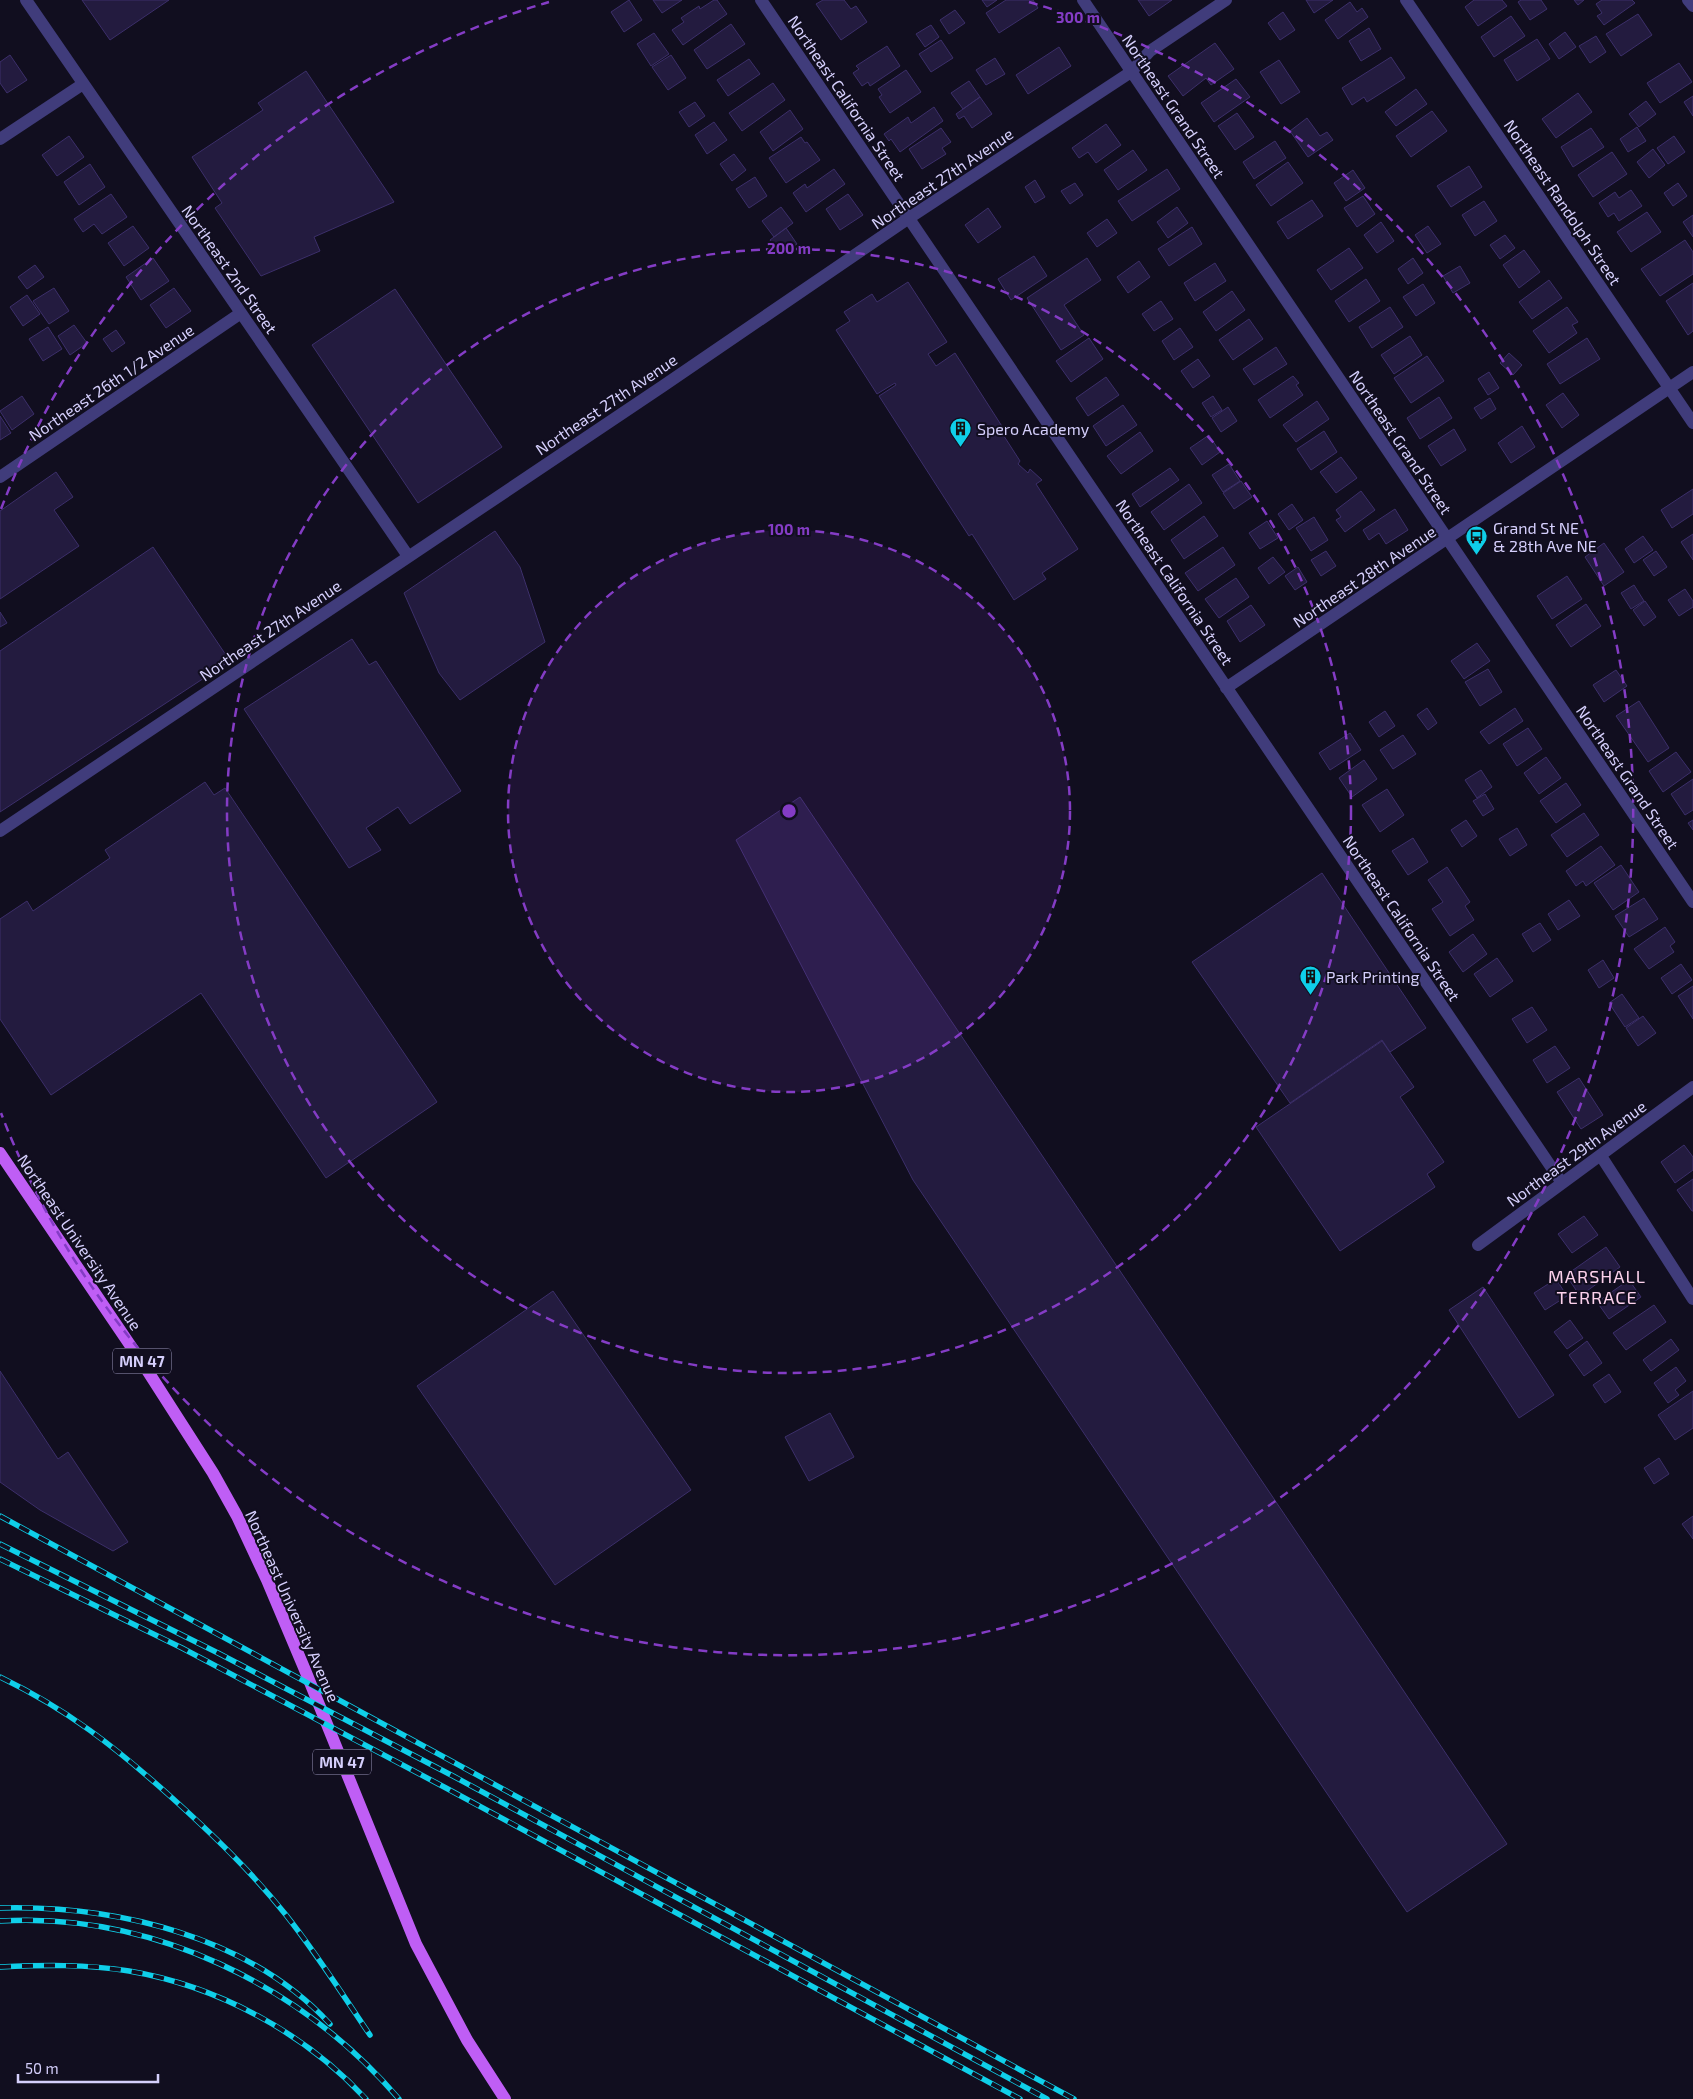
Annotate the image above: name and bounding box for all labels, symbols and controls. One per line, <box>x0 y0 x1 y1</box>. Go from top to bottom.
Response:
text: 300 m <box>1056 8 1100 26</box>
street label: Northeast California Street <box>784 12 910 184</box>
street label: Northeast Grand Street <box>1119 31 1229 181</box>
street label: Northeast Randolph Street <box>1501 116 1625 288</box>
street label: Northeast 27th Avenue <box>868 124 1016 232</box>
street label: Northeast 2nd Street <box>178 201 282 337</box>
text: 200 m <box>767 239 811 257</box>
street label: Northeast 26th 1/2 Avenue <box>25 320 197 444</box>
street label: Northeast 27th Avenue <box>532 350 680 458</box>
street label: Northeast Grand Street <box>1346 367 1456 517</box>
building icon: Spero Academy <box>949 416 973 447</box>
place label: Spero Academy <box>977 419 1090 438</box>
street label: Northeast California Street <box>1112 496 1238 668</box>
place label: Grand St NE & 28th Ave NE <box>1493 518 1597 555</box>
text: 100 m <box>768 520 810 538</box>
street label: Northeast 28th Avenue <box>1289 521 1439 631</box>
bus stop icon: Grand St NE & 28th Ave NE <box>1465 524 1489 555</box>
street label: Northeast 27th Avenue <box>196 576 344 684</box>
street label: Northeast Grand Street <box>1573 702 1683 852</box>
centre of rings <box>780 802 798 820</box>
street label: Northeast California Street <box>1339 832 1465 1004</box>
building icon: Park Printing <box>1298 964 1322 995</box>
place label: Park Printing <box>1326 967 1420 986</box>
street label: Northeast 29th Avenue <box>1503 1096 1649 1210</box>
street label: Northeast University Avenue <box>14 1151 146 1333</box>
district label: MARSHALL TERRACE <box>1548 1265 1646 1308</box>
road number: MN 47 <box>113 1348 171 1374</box>
street label: Northeast University Avenue <box>242 1507 344 1705</box>
road number: MN 47 <box>313 1750 371 1774</box>
scale bar <box>18 2052 158 2084</box>
text: 50 m <box>25 2059 59 2077</box>

